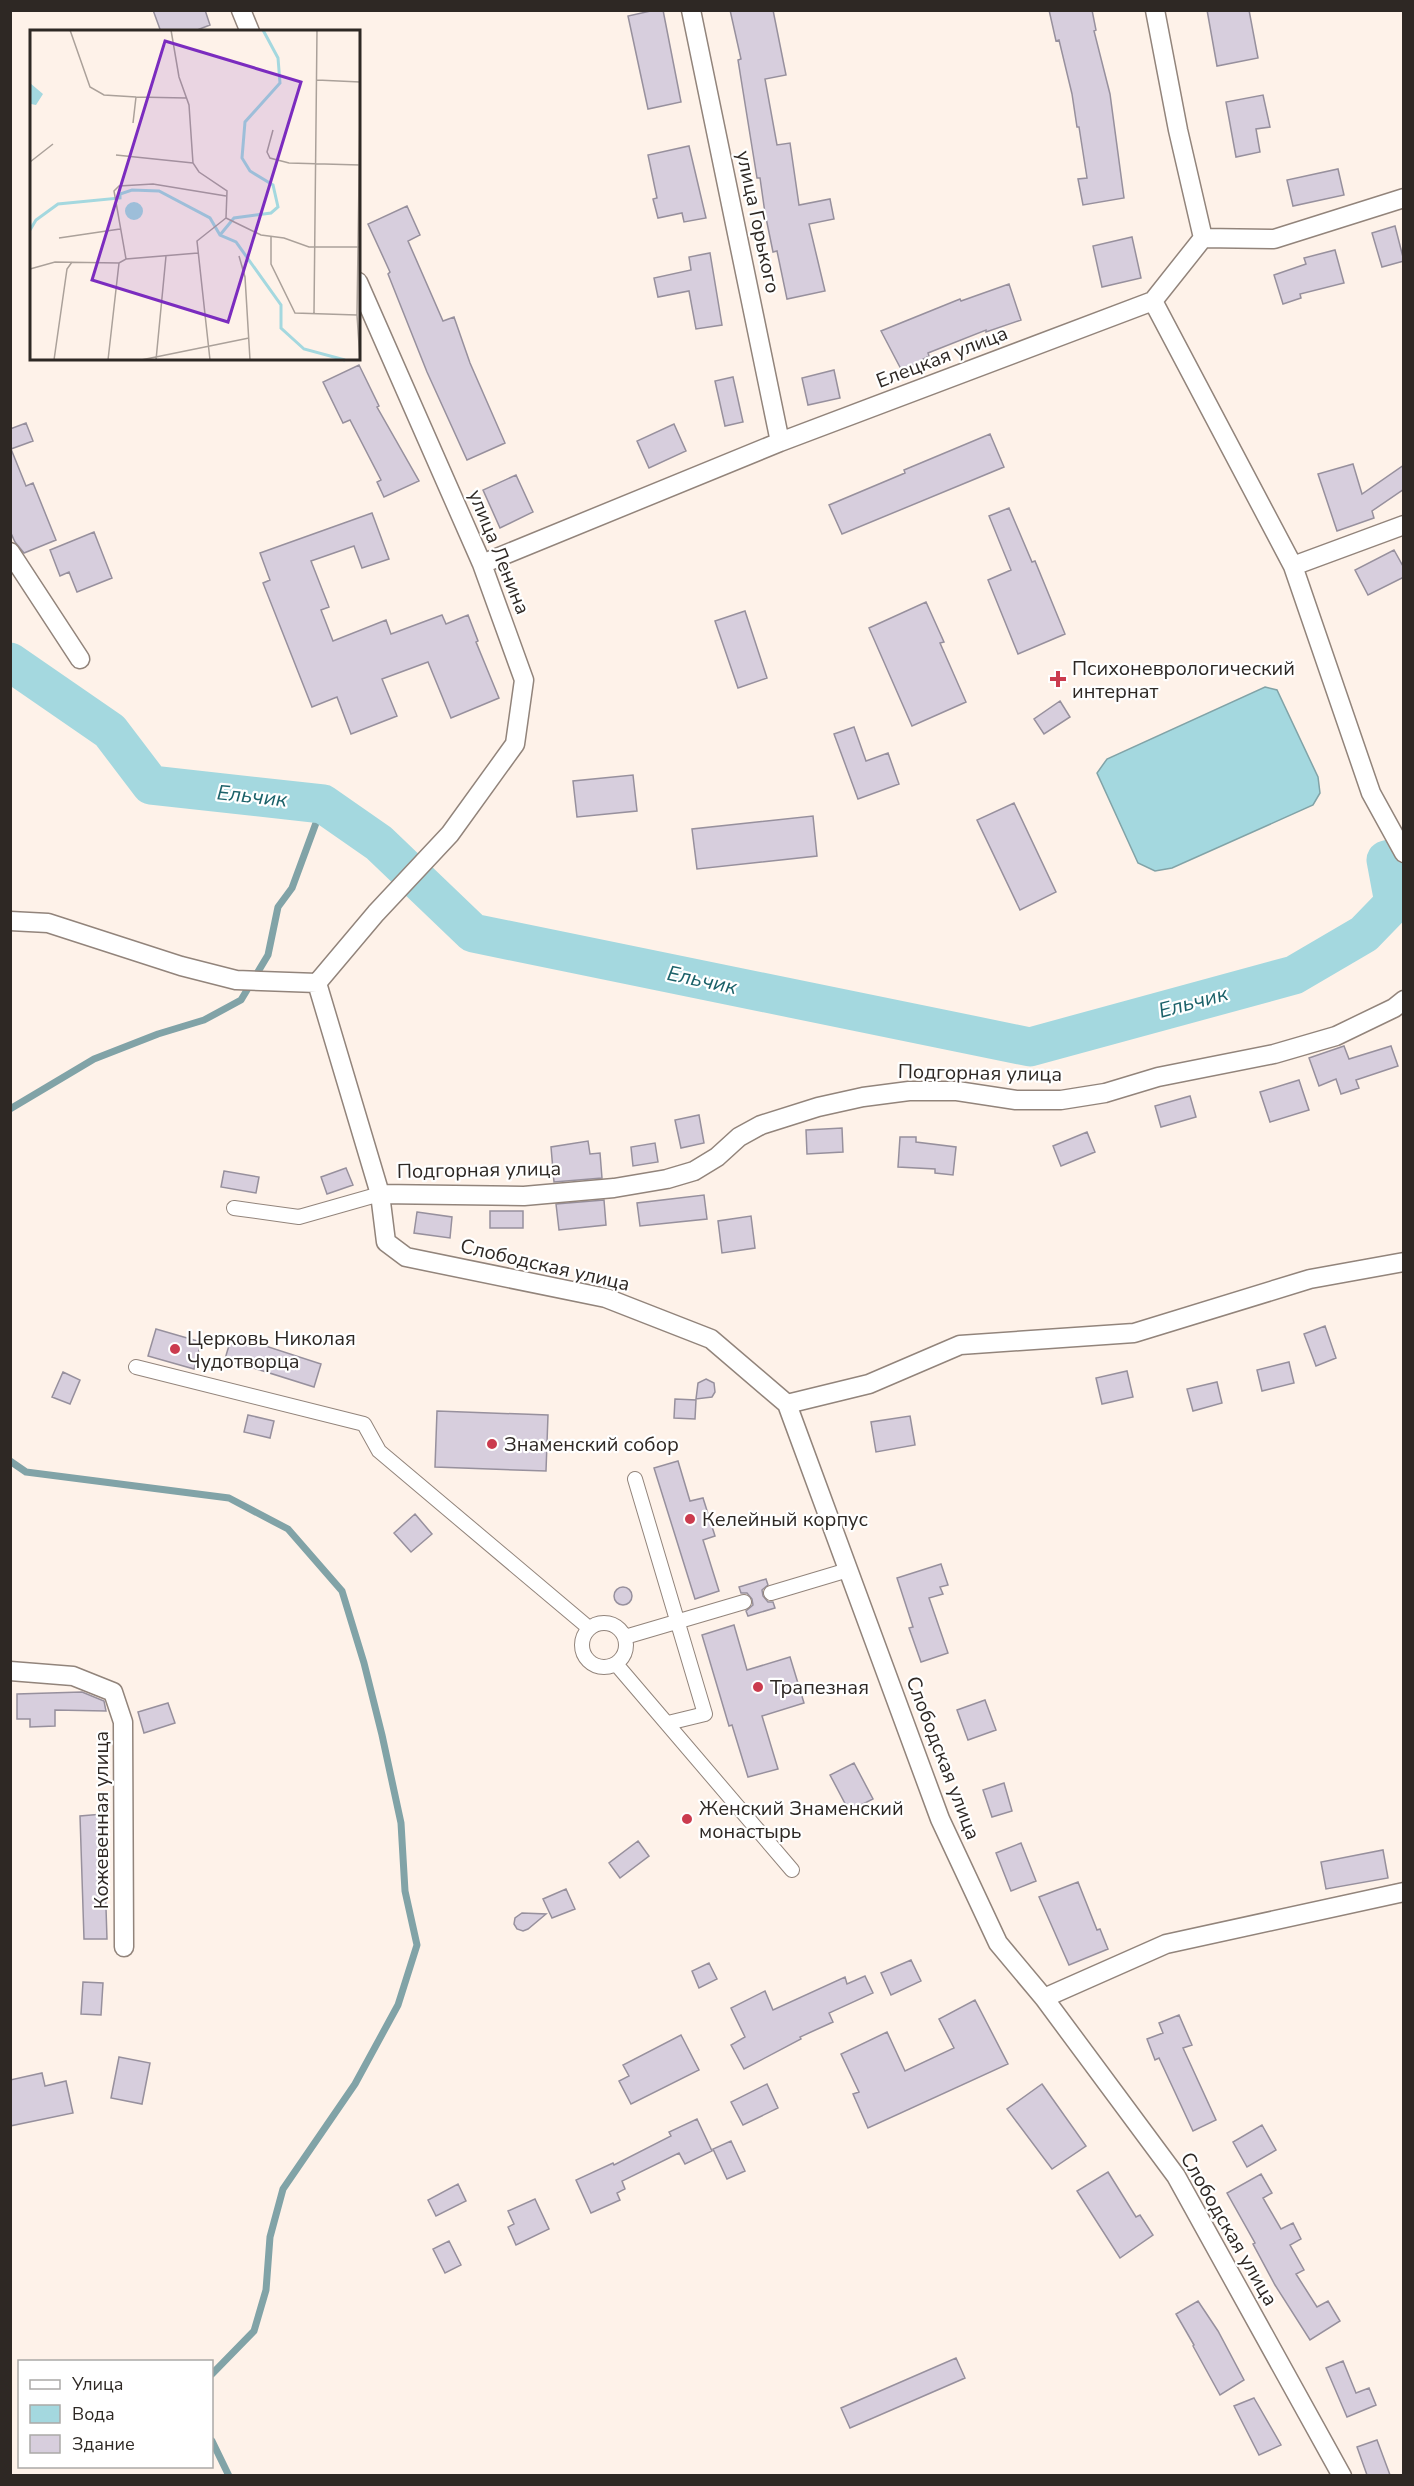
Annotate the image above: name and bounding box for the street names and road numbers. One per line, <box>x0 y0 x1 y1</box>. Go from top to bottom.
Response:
street label: улица Горького <box>730 148 786 296</box>
street label: Елецкая улица <box>872 319 1012 395</box>
street label: улица Ленина <box>462 486 536 618</box>
street label: Подгорная улица <box>898 1058 1062 1088</box>
street label: Подгорная улица <box>397 1155 561 1185</box>
street label: Слободская улица <box>458 1232 632 1298</box>
street label: Слободская улица <box>899 1672 987 1844</box>
street label: Кожевенная улица <box>88 1731 115 1909</box>
street label: Слободская улица <box>1174 2147 1284 2311</box>

